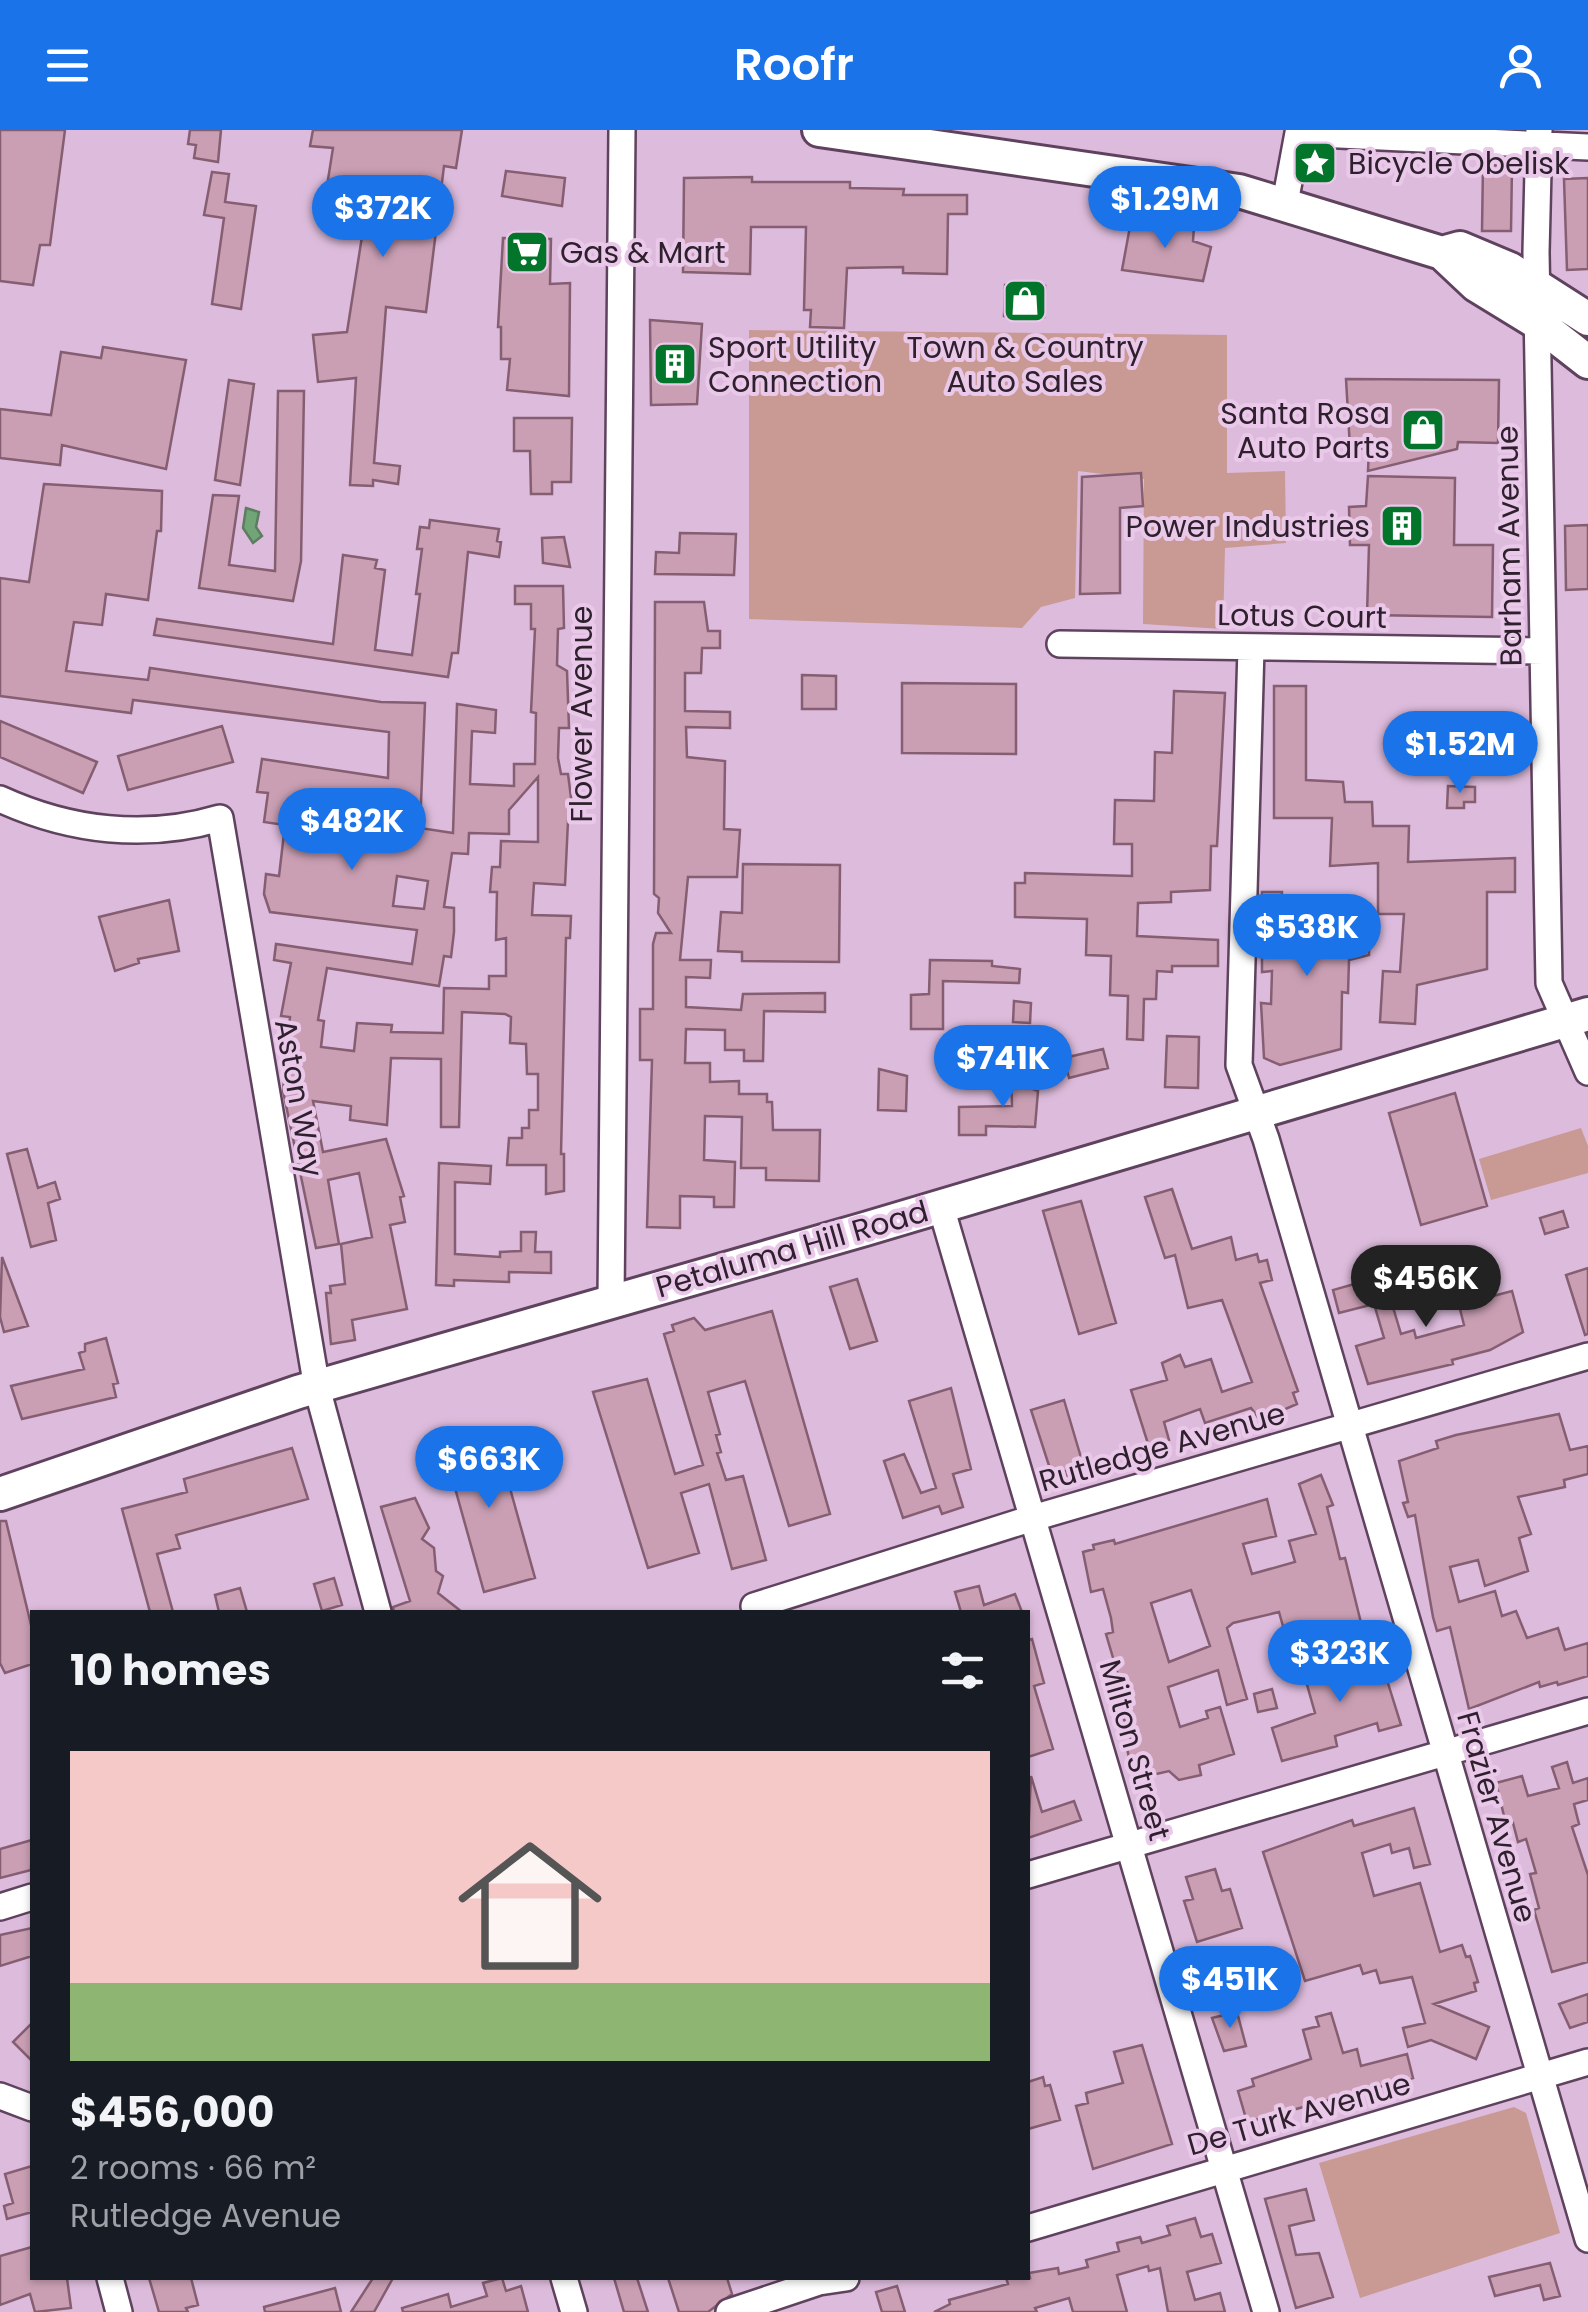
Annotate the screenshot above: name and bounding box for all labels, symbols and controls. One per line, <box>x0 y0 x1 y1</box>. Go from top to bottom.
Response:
text: Roofr <box>734 33 854 96</box>
icon: menu <box>40 38 95 93</box>
icon: person <box>1493 38 1548 93</box>
place icon: Bicycle Obelisk <box>1292 140 1338 186</box>
place label: Bicycle Obelisk <box>1348 142 1570 185</box>
pin: $1.29M <box>1084 166 1246 251</box>
pin: $372K <box>313 175 453 260</box>
text: $1.29M <box>1110 176 1220 221</box>
text: $372K <box>334 185 432 230</box>
supermarket icon: Gas & Mart <box>504 229 550 275</box>
place label: Gas & Mart <box>560 231 726 274</box>
shop icon: Town & Country Auto Sales <box>1002 278 1048 324</box>
place label: Sport Utility Connection <box>708 326 882 403</box>
place label: Town & Country Auto Sales <box>906 326 1144 403</box>
building icon: Sport Utility Connection <box>652 341 698 387</box>
place label: Santa Rosa Auto Parts <box>1220 392 1390 469</box>
shop icon: Santa Rosa Auto Parts <box>1400 407 1446 453</box>
street label: Barham Avenue <box>1485 425 1533 667</box>
building icon: Power Industries <box>1379 503 1425 549</box>
place label: Power Industries <box>1126 505 1370 548</box>
street label: Lotus Court <box>1217 593 1387 639</box>
street label: Flower Avenue <box>560 606 603 822</box>
pin: $1.52M <box>1379 711 1541 796</box>
text: $1.52M <box>1405 721 1515 766</box>
pin: $482K <box>282 788 422 873</box>
text: $482K <box>300 798 404 843</box>
pin: $538K <box>1237 894 1377 979</box>
text: $538K <box>1255 904 1359 949</box>
street label: Aston Way <box>264 1016 334 1180</box>
pin: $741K <box>933 1025 1073 1110</box>
text: $741K <box>956 1035 1050 1080</box>
street label: Petaluma Hill Road <box>651 1189 933 1309</box>
pin: $456K <box>1356 1245 1496 1330</box>
text: $456K <box>1373 1255 1479 1300</box>
street label: Rutledge Avenue <box>1034 1391 1290 1503</box>
pin: $663K <box>419 1426 559 1511</box>
text: $663K <box>437 1436 541 1481</box>
pin: $323K <box>1270 1620 1410 1705</box>
text: $323K <box>1290 1630 1390 1675</box>
text: 10 homes <box>70 1641 271 1700</box>
icon: filters <box>935 1643 990 1698</box>
street label: Milton Street <box>1089 1655 1181 1845</box>
street label: Frazier Avenue <box>1446 1706 1548 1928</box>
icon: home <box>440 1816 620 1996</box>
pin: $451K <box>1160 1946 1300 2031</box>
text: $451K <box>1181 1956 1279 2001</box>
street label: De Turk Avenue <box>1182 2062 1416 2166</box>
text: $456,000 <box>70 2083 274 2142</box>
text: 2 rooms · 66 m² <box>70 2145 316 2190</box>
text: Rutledge Avenue <box>70 2193 341 2238</box>

